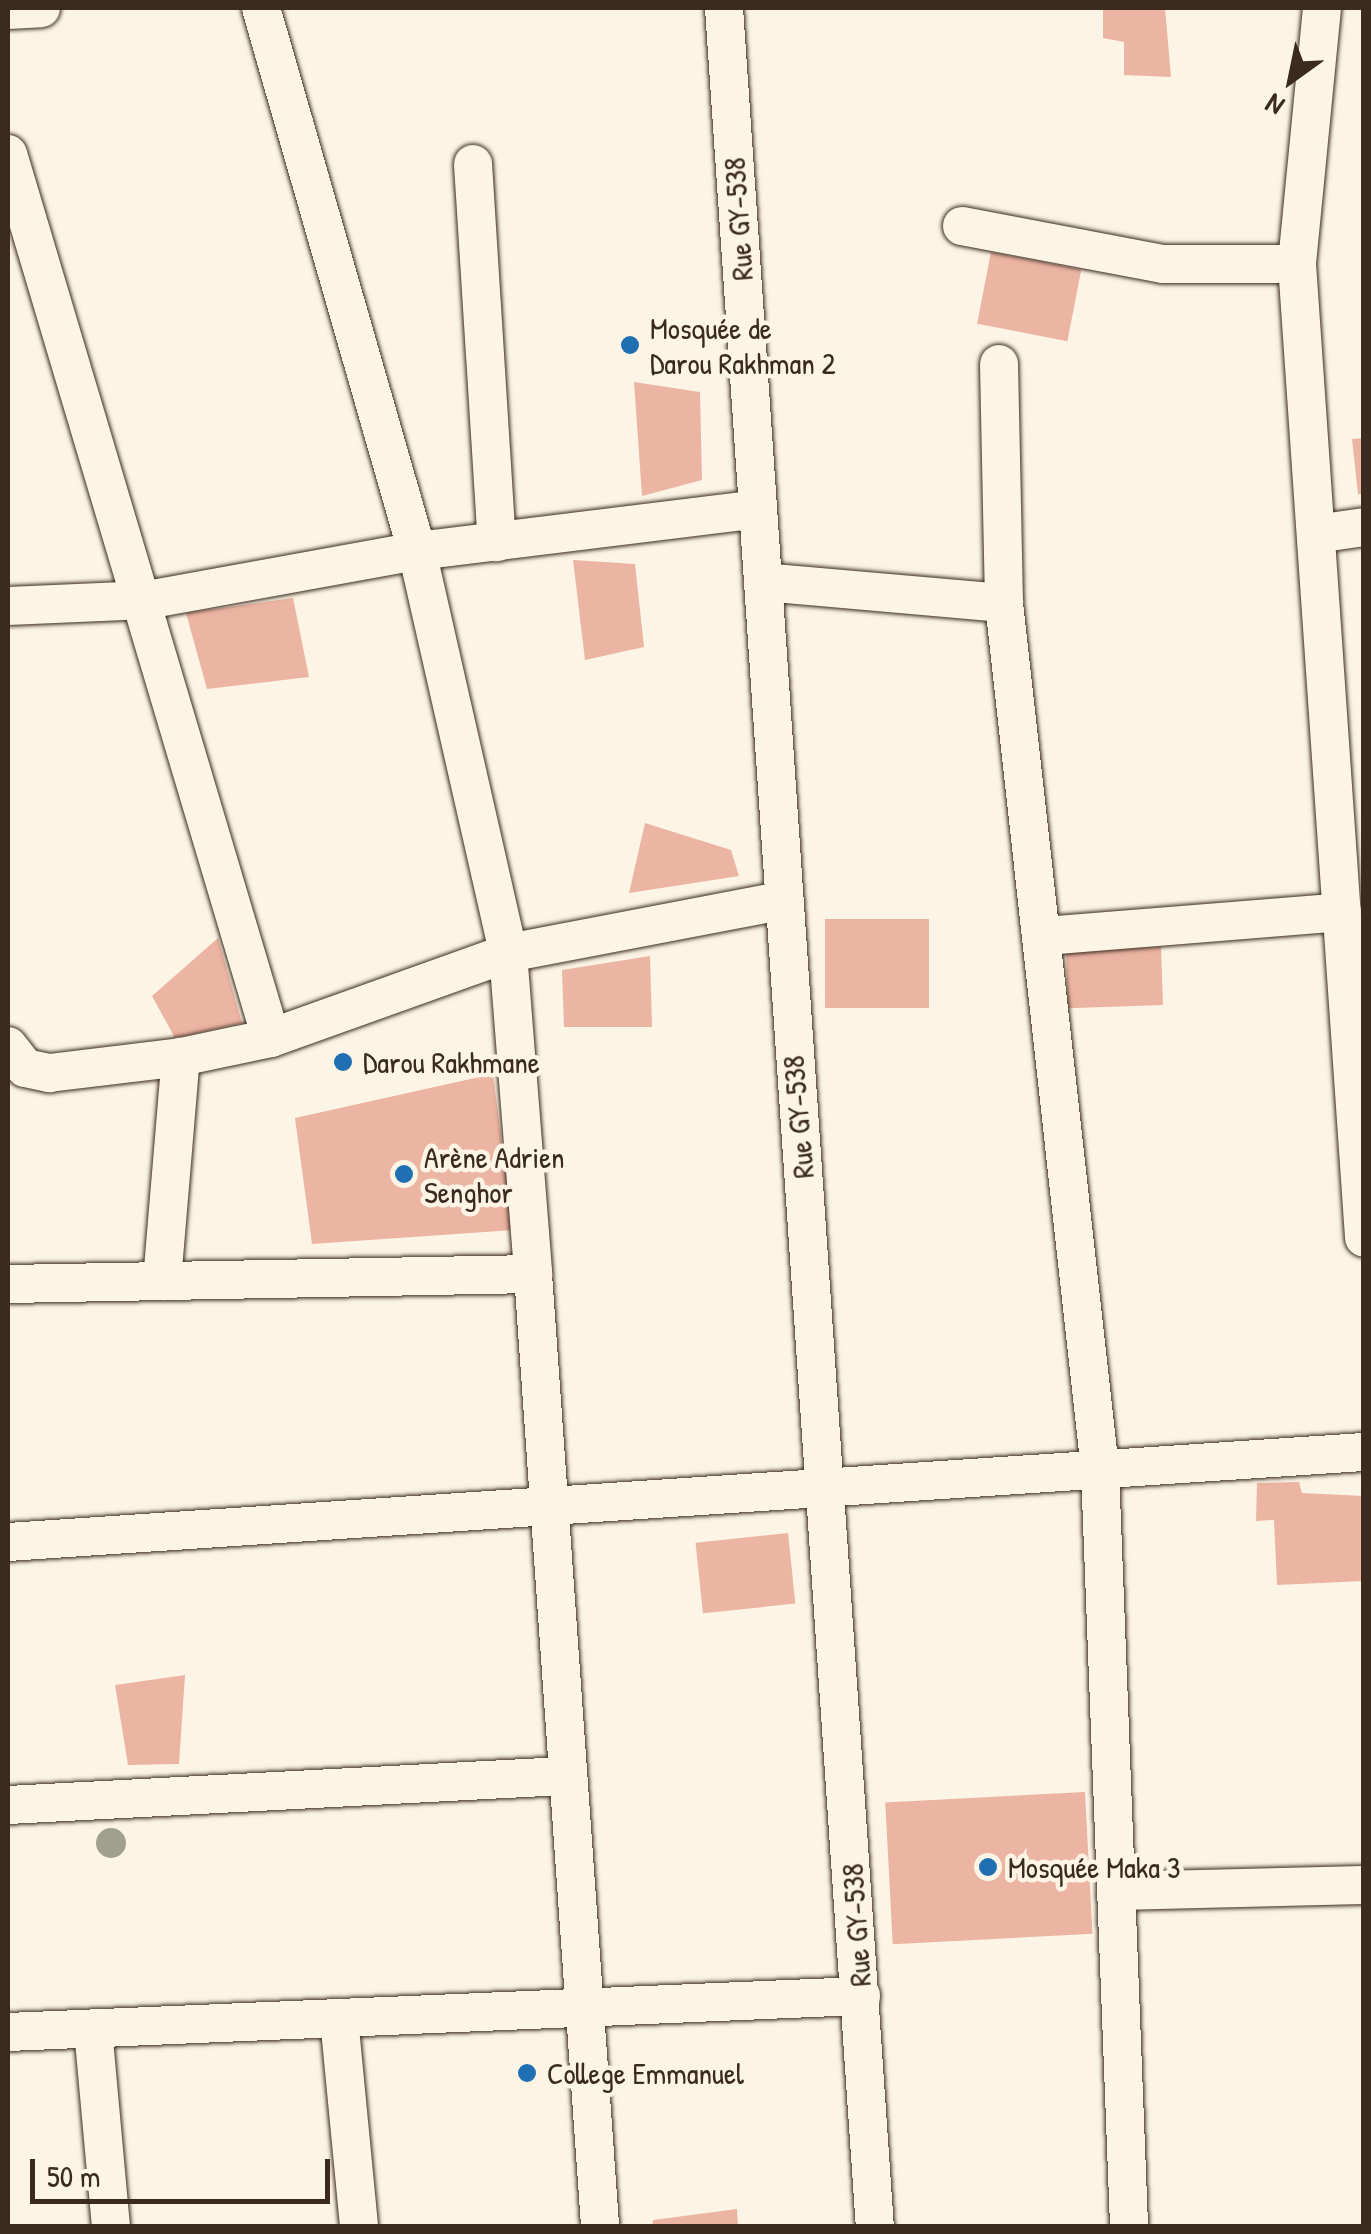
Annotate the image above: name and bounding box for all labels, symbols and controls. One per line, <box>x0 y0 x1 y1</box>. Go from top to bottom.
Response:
north arrow <box>1241 30 1341 130</box>
text: N <box>1258 85 1291 125</box>
street label: Rue GY-538 <box>716 156 760 282</box>
place label: Mosquée de Darou Rakhman 2 <box>650 310 836 380</box>
marker: Mosquée de Darou Rakhman 2 <box>619 334 641 356</box>
place label: Darou Rakhmane <box>363 1044 540 1080</box>
marker: Darou Rakhmane <box>332 1051 354 1073</box>
street label: Rue GY-538 <box>775 1054 821 1180</box>
place label: Arène Adrien Senghor <box>424 1139 565 1210</box>
marker: Arène Adrien Senghor <box>393 1163 415 1185</box>
place label: Mosquée Maka 3 <box>1008 1849 1180 1885</box>
marker: Mosquée Maka 3 <box>977 1856 999 1878</box>
street label: Rue GY-538 <box>834 1862 878 1988</box>
place label: College Emmanuel <box>547 2055 744 2091</box>
marker: College Emmanuel <box>516 2062 538 2084</box>
scale bar <box>35 2139 335 2201</box>
text: 50 m <box>47 2156 100 2196</box>

